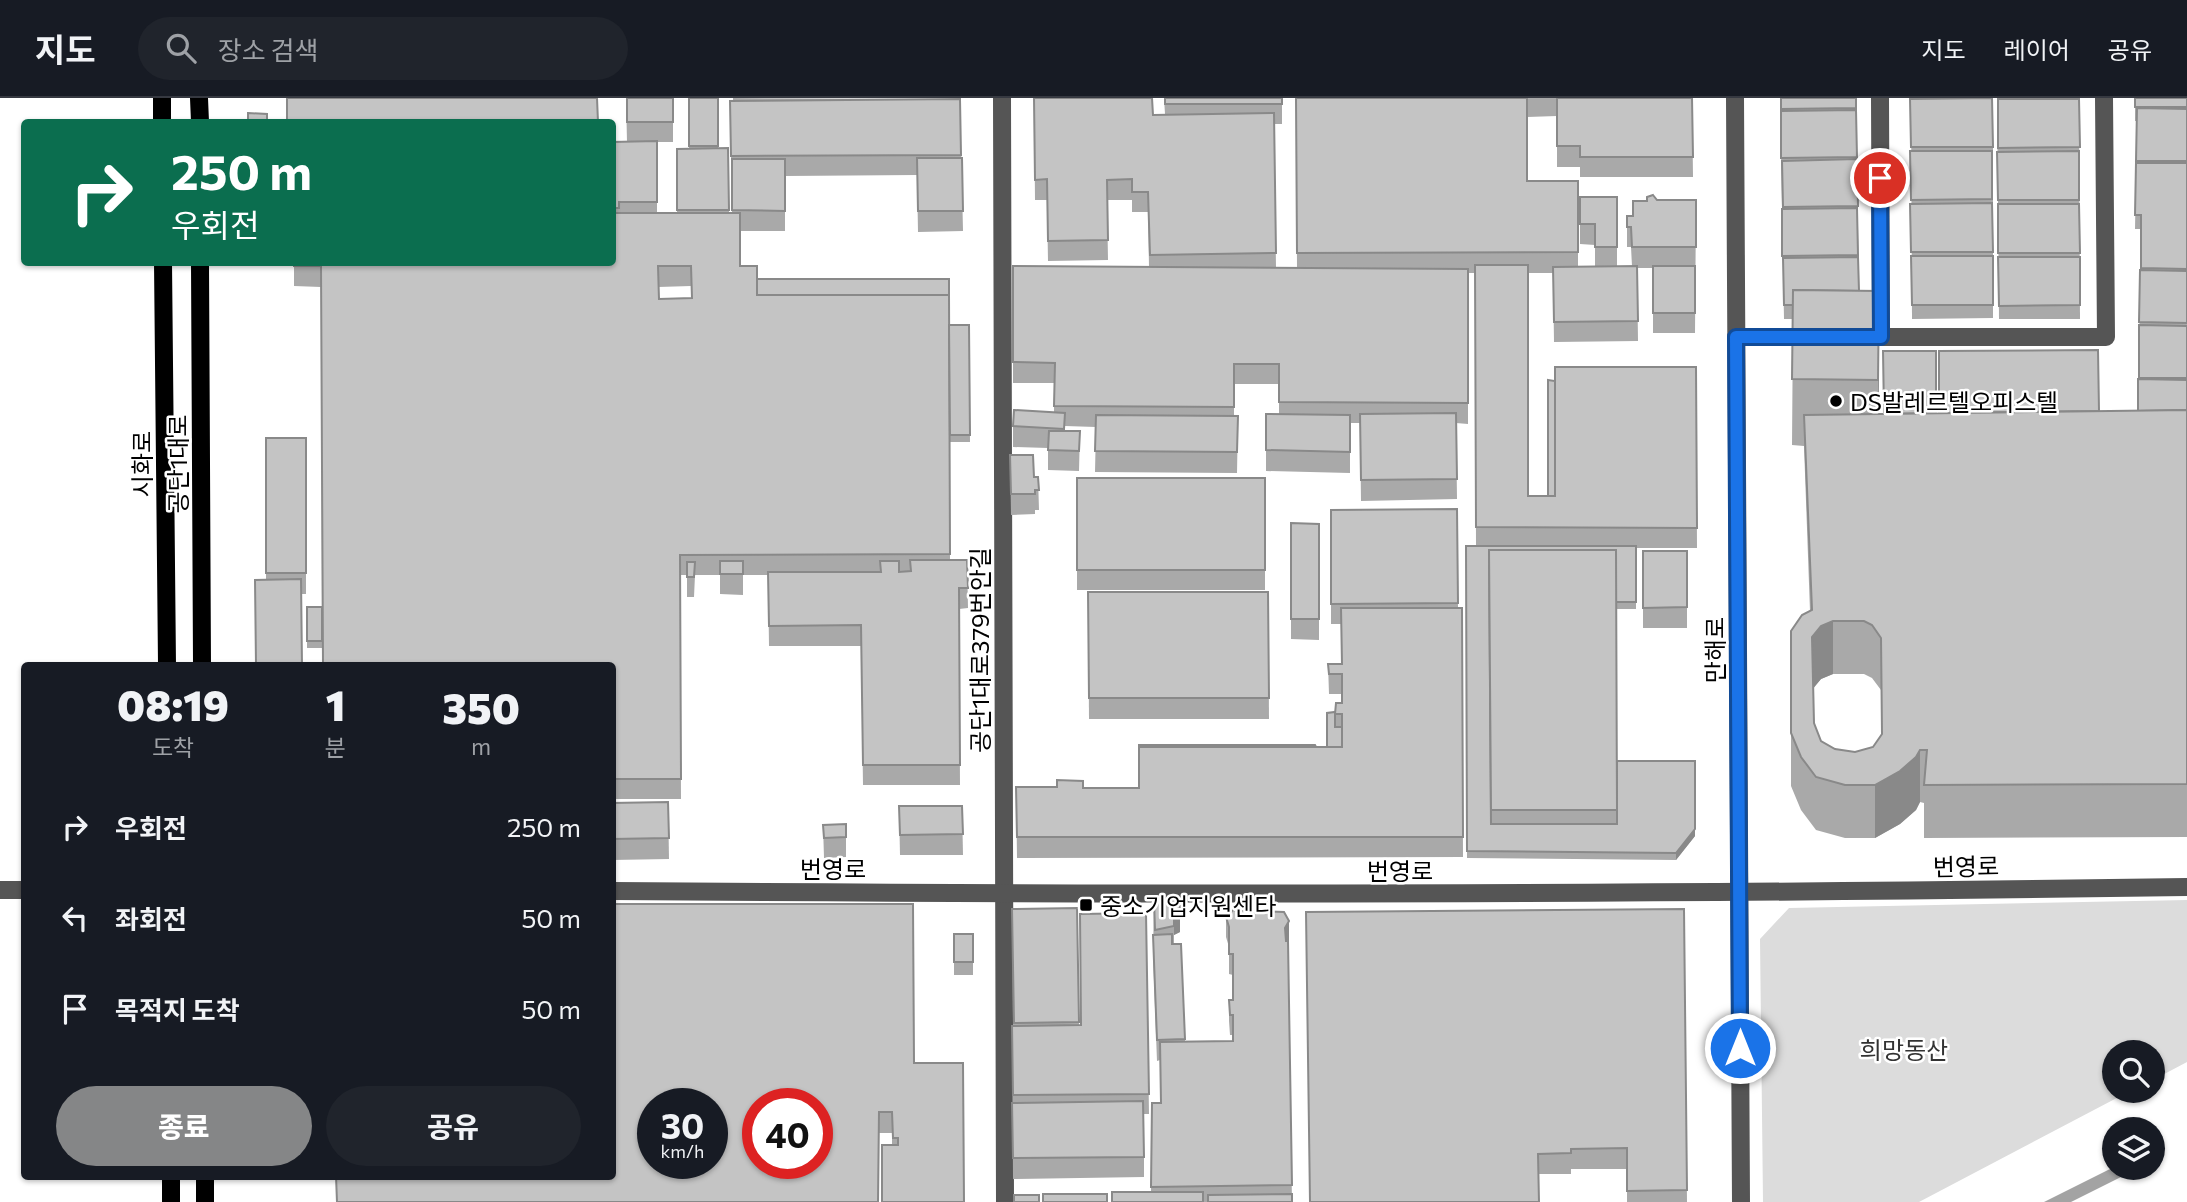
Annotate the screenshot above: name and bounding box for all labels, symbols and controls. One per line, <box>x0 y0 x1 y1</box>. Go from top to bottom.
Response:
search box <box>138 17 628 80</box>
text: 지도 <box>35 28 96 69</box>
icon: search <box>162 29 200 67</box>
text: 장소 검색 <box>218 34 318 65</box>
text: 지도 <box>1921 35 1966 64</box>
text: 레이어 <box>2004 35 2070 64</box>
text: 공유 <box>2108 35 2152 64</box>
text: 250 m <box>171 140 312 200</box>
icon: right <box>56 147 147 238</box>
pin <box>1850 148 1910 208</box>
icon: arrive <box>1861 159 1899 197</box>
text: 우회전 <box>171 204 259 244</box>
place label: DS발레르텔오피스텔 <box>1850 387 2058 416</box>
marker: DS발레르텔오피스텔 <box>1828 393 1844 409</box>
street label: 공단1대로 <box>163 415 192 513</box>
street label: 시화로 <box>127 431 156 497</box>
street label: 공단1대로379번안길 <box>965 547 994 753</box>
street label: 만해로 <box>1700 617 1729 683</box>
text: 08:19 <box>117 678 229 730</box>
text: 1 <box>326 678 345 730</box>
text: 350 <box>442 681 520 733</box>
text: m <box>471 732 491 760</box>
text: 도착 <box>152 733 194 761</box>
text: 분 <box>325 733 346 761</box>
icon: right <box>56 808 94 846</box>
text: 250 m <box>507 811 581 842</box>
text: 우회전 <box>115 812 187 843</box>
street label: 번영로 <box>1933 851 1999 881</box>
street label: 번영로 <box>800 854 866 883</box>
street label: 번영로 <box>1367 856 1433 885</box>
place label: 중소기업지원센타 <box>1100 891 1277 920</box>
marker: 중소기업지원센타 <box>1078 897 1094 913</box>
icon: left <box>56 899 94 937</box>
text: 50 m <box>521 902 581 933</box>
text: 좌회전 <box>115 903 187 934</box>
icon: arrive <box>56 990 94 1028</box>
text: 50 m <box>521 993 581 1024</box>
text: 목적지 도착 <box>115 994 240 1025</box>
position arrow <box>1703 1011 1777 1085</box>
park label: 희망동산 <box>1860 1035 1948 1064</box>
map controls <box>2102 1040 2165 1180</box>
button: search <box>2102 1040 2165 1103</box>
button: 종료 <box>56 1086 312 1166</box>
button: 공유 <box>326 1086 581 1166</box>
speed limit sign: 40 <box>742 1088 833 1179</box>
text: 30 <box>661 1103 704 1146</box>
button: layers <box>2102 1117 2165 1180</box>
text: km/h <box>661 1140 704 1162</box>

